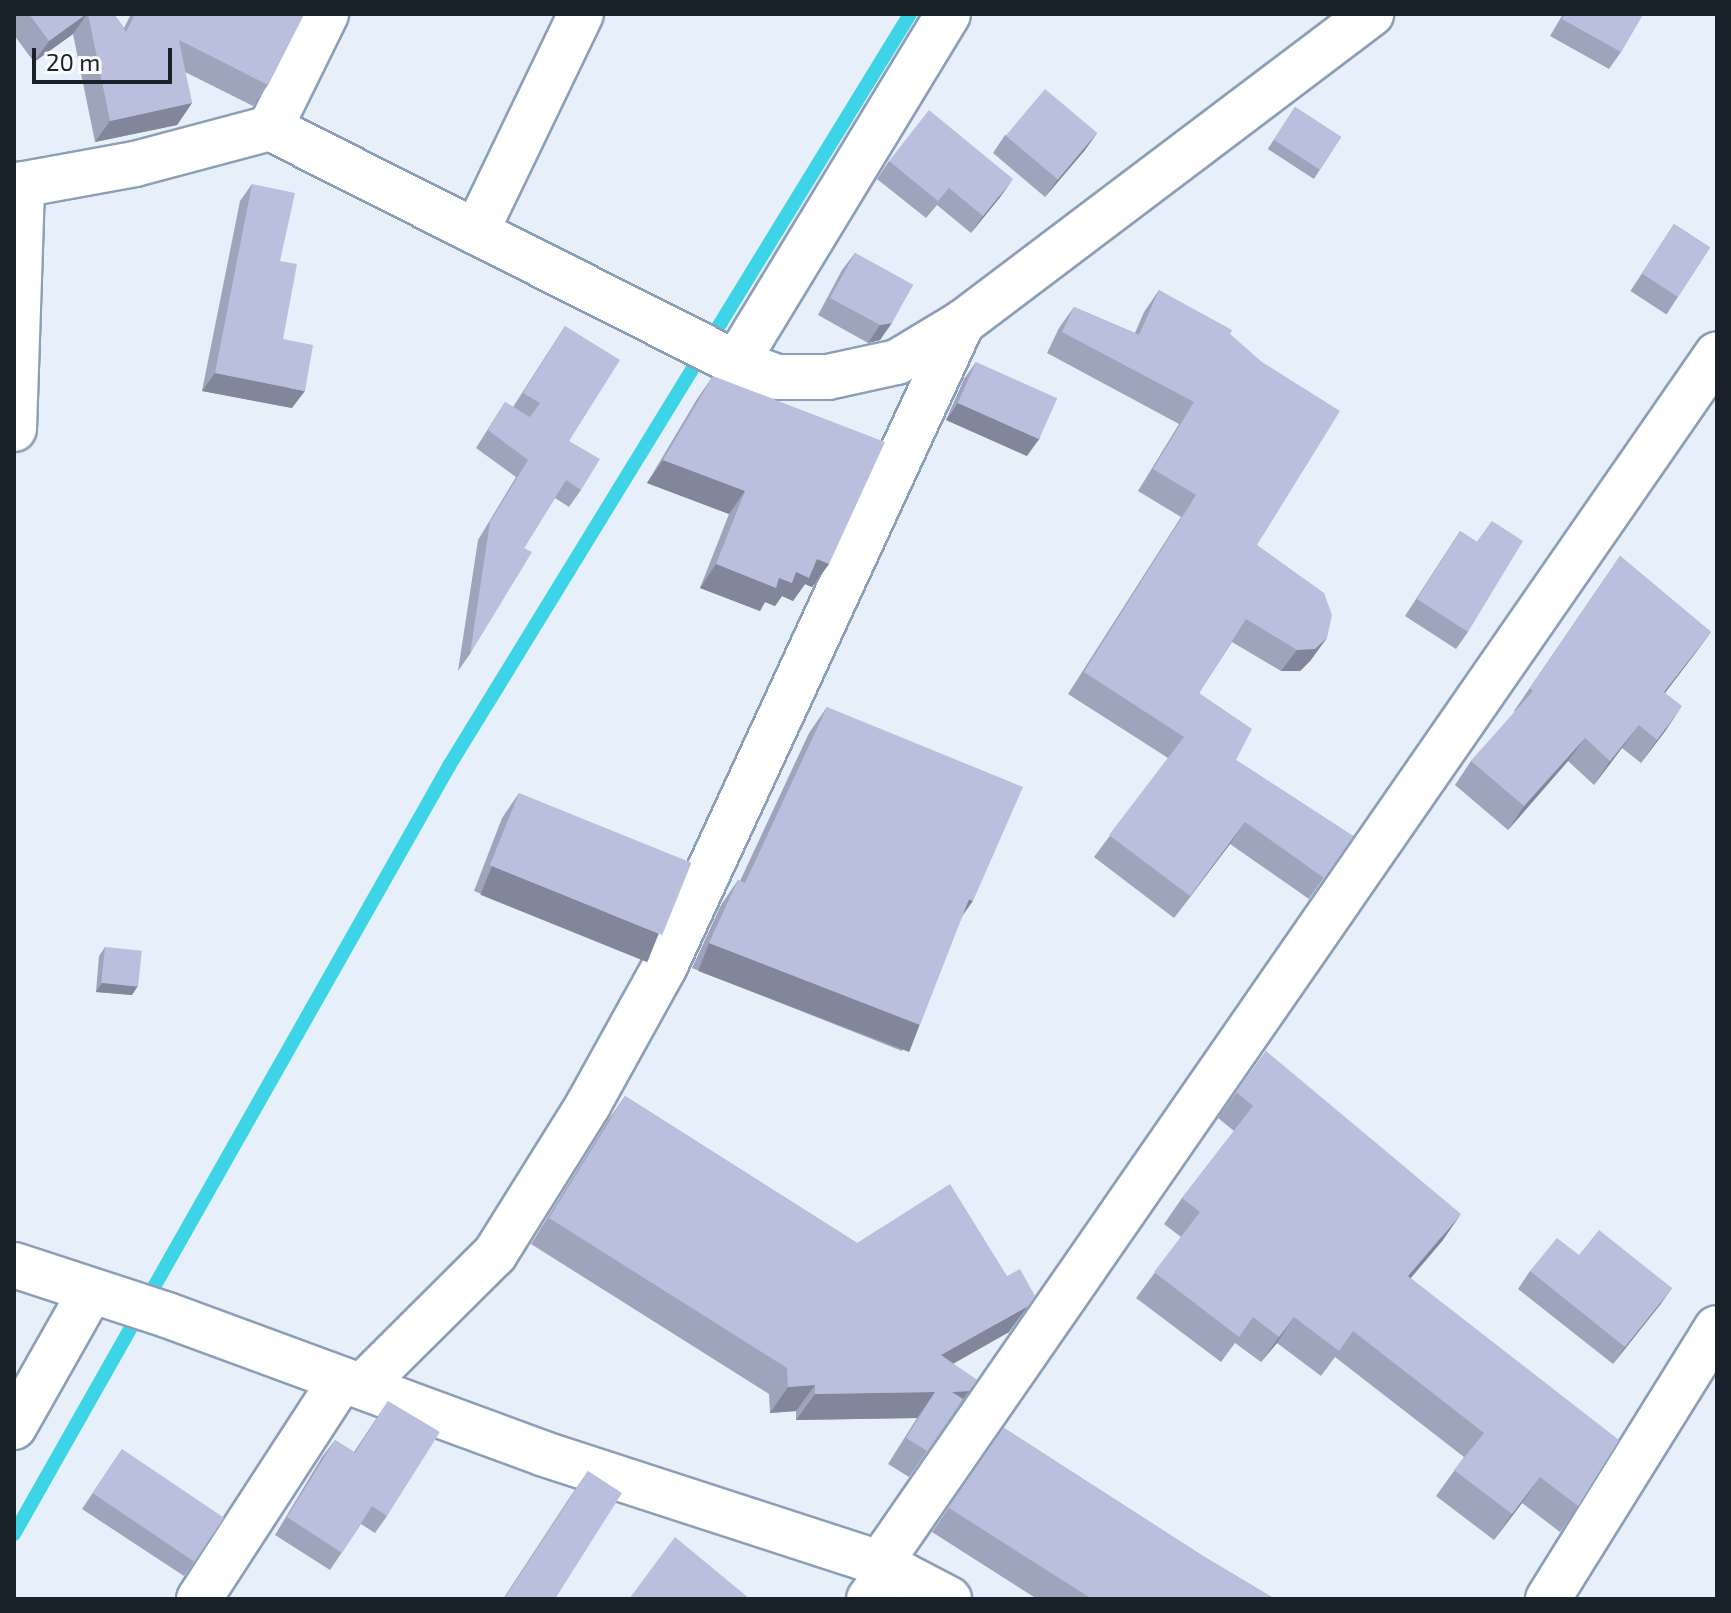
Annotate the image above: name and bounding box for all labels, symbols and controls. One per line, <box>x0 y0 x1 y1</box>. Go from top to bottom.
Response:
scale bar <box>36 32 176 82</box>
text: 20 m <box>46 47 100 76</box>

